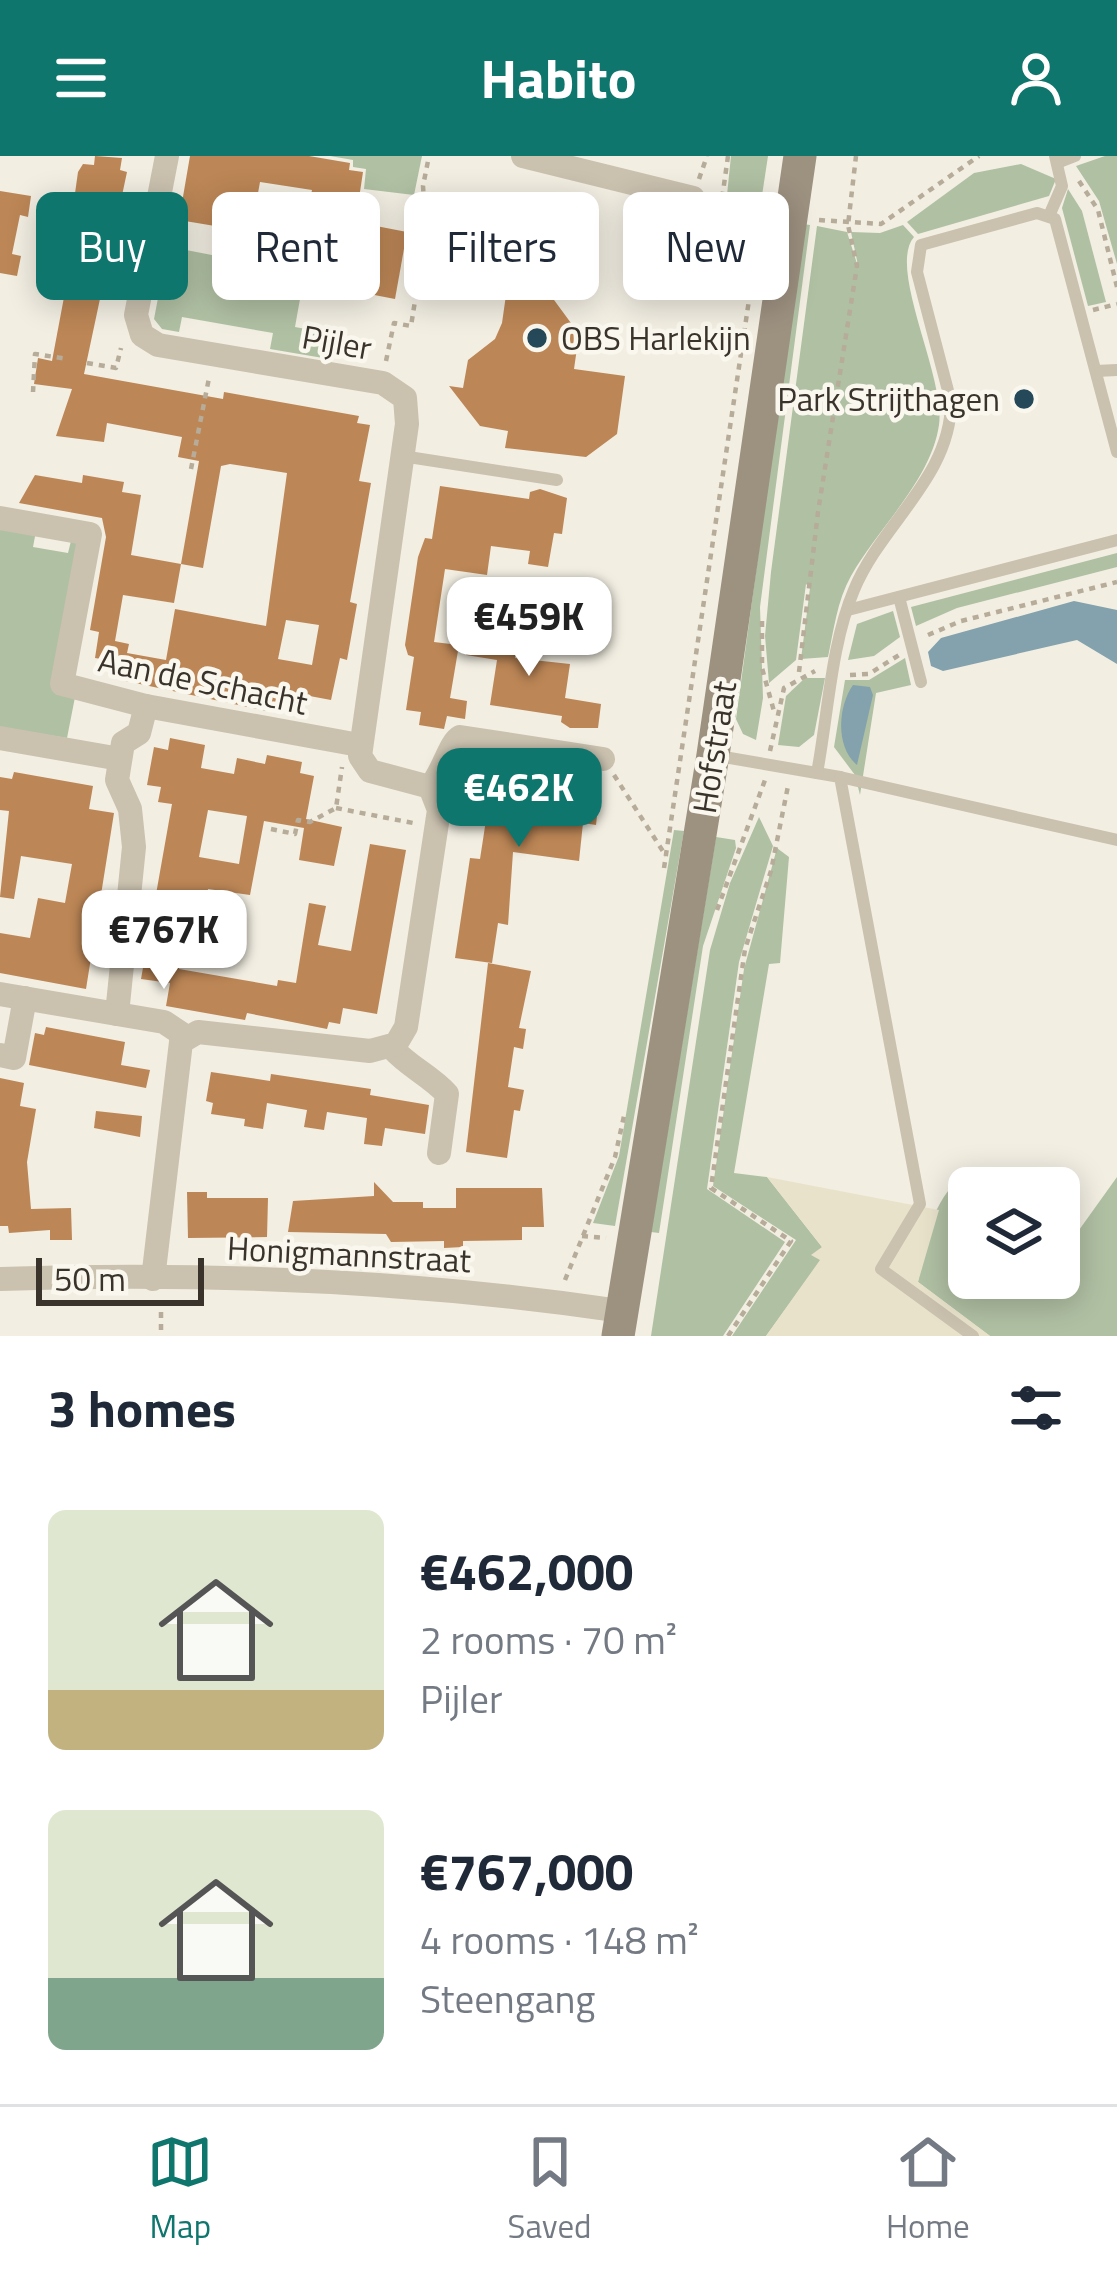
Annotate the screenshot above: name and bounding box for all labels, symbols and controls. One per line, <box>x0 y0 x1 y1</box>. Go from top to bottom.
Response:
text: Habito <box>481 37 636 119</box>
icon: menu <box>48 45 114 111</box>
icon: person <box>1003 45 1069 111</box>
chip: Buy <box>36 192 188 300</box>
chip: Rent <box>212 192 380 300</box>
chip: Filters <box>404 192 599 300</box>
chip: New <box>623 192 789 300</box>
street label: Pijler <box>298 311 376 373</box>
place label: OBS Harlekijn <box>561 313 751 363</box>
marker: OBS Harlekijn <box>524 325 550 351</box>
place label: Park Strijthagen <box>777 374 1000 424</box>
marker: Park Strijthagen <box>1011 386 1037 412</box>
pin: €459K <box>445 577 613 679</box>
text: €459K <box>474 586 584 645</box>
street label: Aan de Schacht <box>94 634 313 728</box>
street label: Hofstraat <box>679 677 749 817</box>
pin: €462K <box>435 748 603 850</box>
text: €462K <box>464 757 574 816</box>
pin: €767K <box>80 890 248 992</box>
text: €767K <box>109 899 219 958</box>
map controls <box>948 1167 1080 1299</box>
button: layers <box>948 1167 1080 1299</box>
street label: Honigmannstraat <box>226 1223 473 1285</box>
scale bar <box>36 1252 204 1305</box>
text: 50 m <box>54 1254 126 1304</box>
text: 3 homes <box>48 1369 236 1447</box>
icon: filters <box>1003 1375 1069 1441</box>
text: €462,000 <box>420 1532 633 1610</box>
icon: home <box>144 1558 288 1702</box>
text: 2 rooms · 70 m² <box>420 1610 677 1669</box>
text: Pijler <box>420 1669 502 1728</box>
text: €767,000 <box>420 1832 633 1910</box>
icon: home <box>144 1858 288 2002</box>
text: 4 rooms · 148 m² <box>420 1910 699 1969</box>
text: Steengang <box>420 1969 595 2028</box>
tab: Map <box>147 2129 213 2251</box>
tab: Saved <box>508 2129 592 2251</box>
tab: Home <box>886 2129 970 2251</box>

